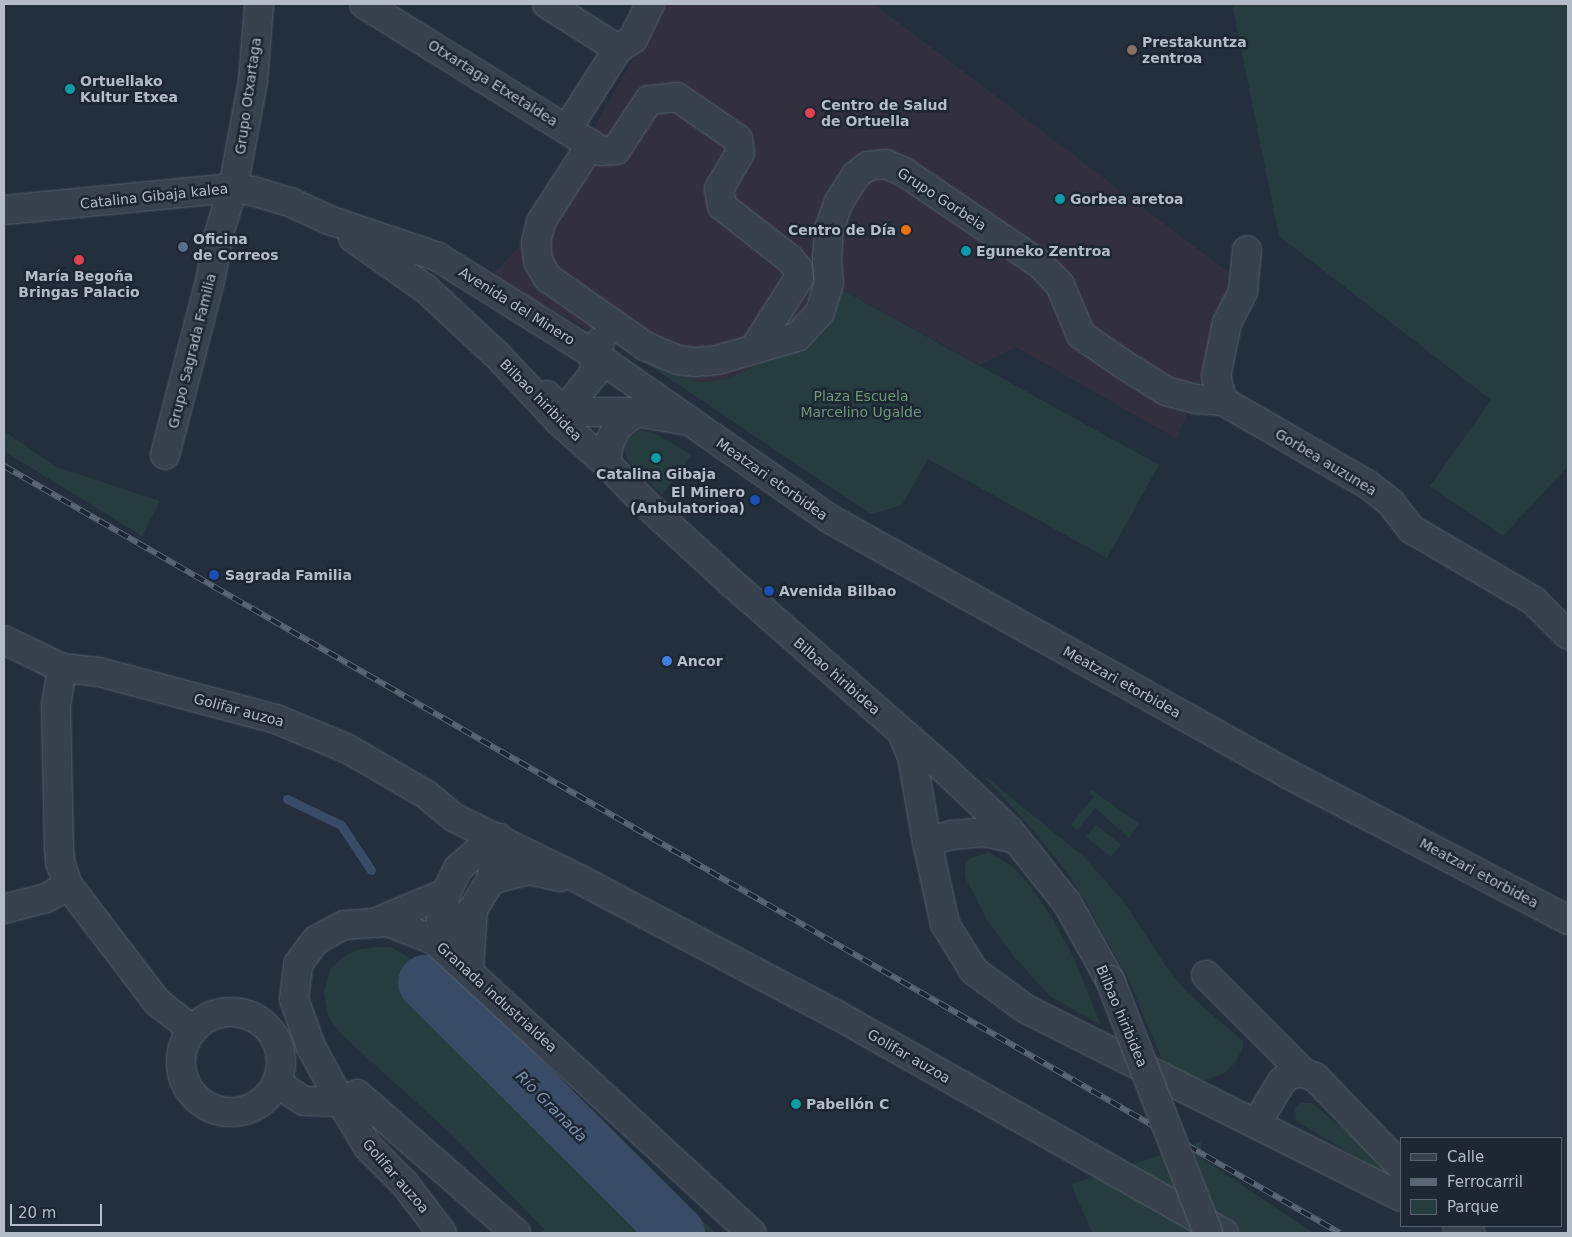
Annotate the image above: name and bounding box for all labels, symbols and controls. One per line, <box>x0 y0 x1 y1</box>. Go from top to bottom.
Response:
place label: Prestakuntza zentroa <box>1142 34 1247 66</box>
street label: Grupo Otxartaga <box>231 36 265 156</box>
street label: Otxartaga Etxetaldea <box>425 36 561 130</box>
marker: Prestakuntza zentroa <box>1126 44 1138 56</box>
place label: Ortuellako Kultur Etxea <box>80 73 178 105</box>
marker: Ortuellako Kultur Etxea <box>64 83 76 95</box>
place label: Centro de Salud de Ortuella <box>821 97 948 130</box>
marker: Centro de Salud de Ortuella <box>803 106 817 120</box>
street label: Grupo Gorbeia <box>894 164 990 234</box>
street label: Catalina Gibaja kalea <box>79 180 229 212</box>
place label: Gorbea aretoa <box>1070 191 1183 207</box>
marker: Gorbea aretoa <box>1054 193 1066 205</box>
place label: Centro de Día <box>788 222 896 238</box>
marker: Centro de Día <box>900 224 912 236</box>
place label: Oficina de Correos <box>193 231 279 264</box>
marker: Oficina de Correos <box>177 241 189 253</box>
place label: Eguneko Zentroa <box>976 243 1111 259</box>
marker: Eguneko Zentroa <box>960 245 972 257</box>
marker: María Begoña Bringas Palacio <box>73 254 85 266</box>
street label: Avenida del Minero <box>456 263 578 349</box>
place label: María Begoña Bringas Palacio <box>18 268 140 300</box>
street label: Grupo Sagrada Familia <box>165 272 219 430</box>
street label: Bilbao hiribidea <box>496 355 586 445</box>
park label: Plaza Escuela Marcelino Ugalde <box>800 388 922 421</box>
street label: Gorbea auzunea <box>1272 425 1380 499</box>
street label: Meatzari etorbidea <box>713 434 831 524</box>
marker: Catalina Gibaja <box>650 452 662 464</box>
place label: Catalina Gibaja <box>596 466 716 482</box>
place label: El Minero (Anbulatorioa) <box>630 484 745 516</box>
marker: El Minero (Anbulatorioa) <box>749 494 761 506</box>
place label: Sagrada Familia <box>225 567 352 583</box>
marker: Sagrada Familia <box>207 568 221 582</box>
place label: Avenida Bilbao <box>779 583 896 599</box>
marker: Avenida Bilbao <box>763 585 775 597</box>
street label: Bilbao hiribidea <box>790 634 884 718</box>
street label: Meatzari etorbidea <box>1060 643 1184 721</box>
place label: Ancor <box>677 653 723 669</box>
marker: Ancor <box>661 655 673 667</box>
street label: Golifar auzoa <box>192 690 286 730</box>
street label: Meatzari etorbidea <box>1417 835 1541 911</box>
street label: Granada industrialdea <box>433 939 561 1055</box>
street label: Bilbao hiribidea <box>1093 962 1151 1070</box>
street label: Golifar auzoa <box>865 1026 953 1086</box>
water label: Río Granada <box>512 1068 590 1146</box>
place label: Pabellón C <box>806 1096 889 1112</box>
marker: Pabellón C <box>790 1098 802 1110</box>
street label: Golifar auzoa <box>359 1135 433 1217</box>
legend <box>1400 1137 1562 1227</box>
text: Calle <box>1447 1148 1484 1166</box>
text: Ferrocarril <box>1447 1173 1523 1191</box>
scale bar <box>12 1194 105 1226</box>
text: Parque <box>1447 1198 1499 1216</box>
text: 20 m <box>18 1204 56 1222</box>

